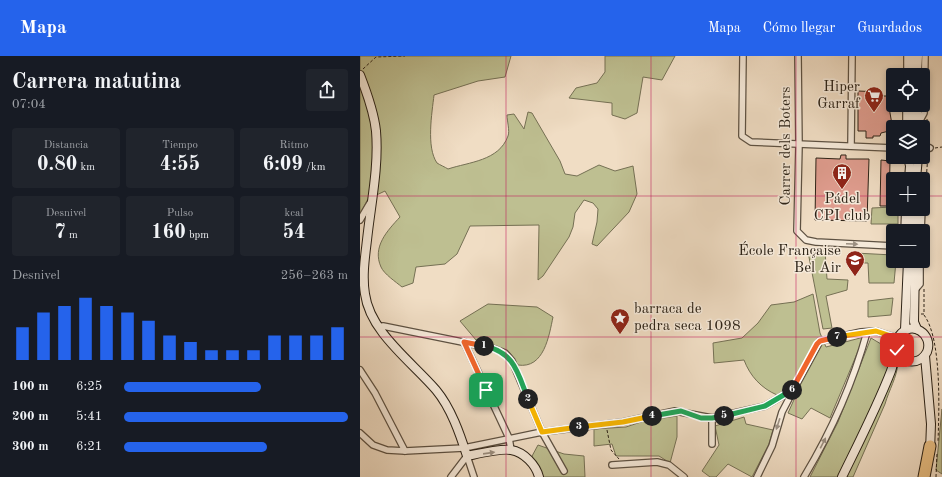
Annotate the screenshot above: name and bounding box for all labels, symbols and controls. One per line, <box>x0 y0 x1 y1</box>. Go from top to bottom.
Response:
text: Mapa <box>20 19 67 38</box>
text: Mapa <box>708 21 741 35</box>
text: Cómo llegar <box>763 21 835 35</box>
text: Guardados <box>857 21 922 35</box>
map controls <box>886 68 930 268</box>
button: locate <box>886 68 930 112</box>
button: share <box>306 69 348 111</box>
text: Carrera matutina <box>12 71 181 93</box>
place label: Hiper Garraf <box>817 80 861 112</box>
supermarket icon: Hiper Garraf <box>863 85 885 113</box>
street label: Carrer dels Boters <box>779 86 794 206</box>
text: 07:04 <box>12 98 46 111</box>
button: layers <box>886 120 930 164</box>
text: Distancia <box>44 140 88 151</box>
text: Tiempo <box>162 140 198 151</box>
text: Ritmo <box>280 140 308 151</box>
text: 0.80 <box>37 155 77 175</box>
text: 4:55 <box>160 155 200 175</box>
text: 6:09 <box>263 155 303 175</box>
text: km <box>77 162 95 173</box>
text: /km <box>303 162 325 173</box>
building icon: Pádel CPI club <box>831 162 853 190</box>
button: + <box>886 172 930 216</box>
place label: Pádel CPI club <box>814 192 870 224</box>
text: Desnivel <box>46 208 86 219</box>
text: Pulso <box>167 208 193 219</box>
text: kcal <box>285 208 303 219</box>
text: 7 <box>54 223 66 243</box>
text: 160 <box>151 223 186 243</box>
text: 54 <box>282 223 306 243</box>
button: − <box>886 224 930 268</box>
text: m <box>66 230 78 241</box>
text: bpm <box>186 230 209 241</box>
one-way arrow <box>846 240 858 247</box>
place label: École Française Bel Air <box>738 241 841 276</box>
school or university icon: École Française Bel Air <box>844 249 866 277</box>
text: Desnivel <box>12 269 60 282</box>
text: 256–263 m <box>281 269 348 282</box>
place label: barraca de pedra seca 1098 <box>634 302 741 334</box>
place icon: barraca de pedra seca 1098 <box>609 307 631 335</box>
pin: 7 <box>827 327 847 347</box>
text: 7 <box>834 331 840 342</box>
pin <box>880 333 914 367</box>
pin: 1 <box>474 336 494 356</box>
icon: check <box>886 339 908 361</box>
text: 1 <box>481 340 487 351</box>
pin <box>469 373 503 407</box>
icon: arrive <box>475 379 497 401</box>
text: 100 m <box>12 380 49 393</box>
text: 6:25 <box>76 380 102 393</box>
pin: 6 <box>782 380 802 400</box>
text: 6 <box>789 384 795 395</box>
pin: 2 <box>518 389 538 409</box>
text: 2 <box>525 393 531 404</box>
pin: 4 <box>642 406 662 426</box>
pin: 5 <box>714 406 734 426</box>
text: 200 m <box>12 410 49 423</box>
text: 5:41 <box>76 410 102 423</box>
text: 4 <box>649 410 655 421</box>
text: 5 <box>721 410 727 421</box>
pin: 3 <box>569 417 589 437</box>
one-way arrow <box>775 418 781 430</box>
text: 3 <box>576 421 582 432</box>
one-way arrow <box>820 437 826 449</box>
text: 300 m <box>12 440 49 453</box>
text: 6:21 <box>76 440 102 453</box>
one-way arrow <box>483 450 495 456</box>

